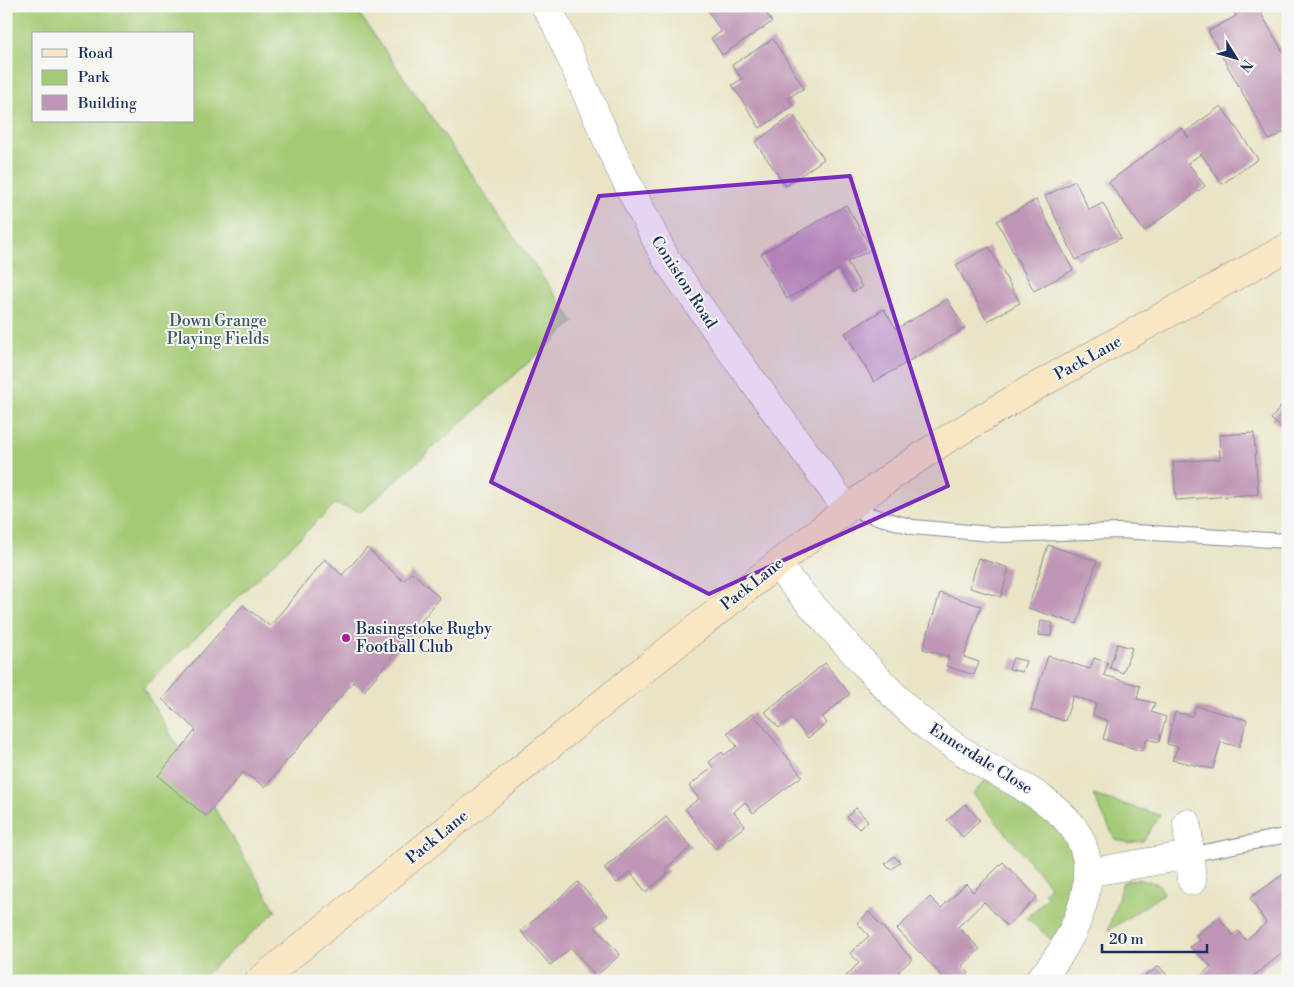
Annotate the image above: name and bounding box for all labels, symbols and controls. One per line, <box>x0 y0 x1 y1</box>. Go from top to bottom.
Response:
legend <box>32 32 195 122</box>
north arrow <box>1212 32 1262 82</box>
text: Road <box>78 44 113 63</box>
text: N <box>1235 55 1256 75</box>
text: Park <box>78 68 110 87</box>
text: Building <box>77 94 137 113</box>
street label: Coniston Road <box>647 232 721 332</box>
park label: Down Grange Playing Fields <box>167 311 269 349</box>
street label: Pack Lane <box>1051 331 1125 385</box>
street label: Pack Lane <box>717 553 787 615</box>
place label: Basingstoke Rugby Football Club <box>355 619 492 657</box>
marker: Basingstoke Rugby Football Club <box>340 632 352 644</box>
street label: Ennerdale Close <box>926 719 1036 799</box>
street label: Pack Lane <box>402 806 472 868</box>
scale bar <box>1102 922 1206 954</box>
text: 20 m <box>1109 930 1144 949</box>

